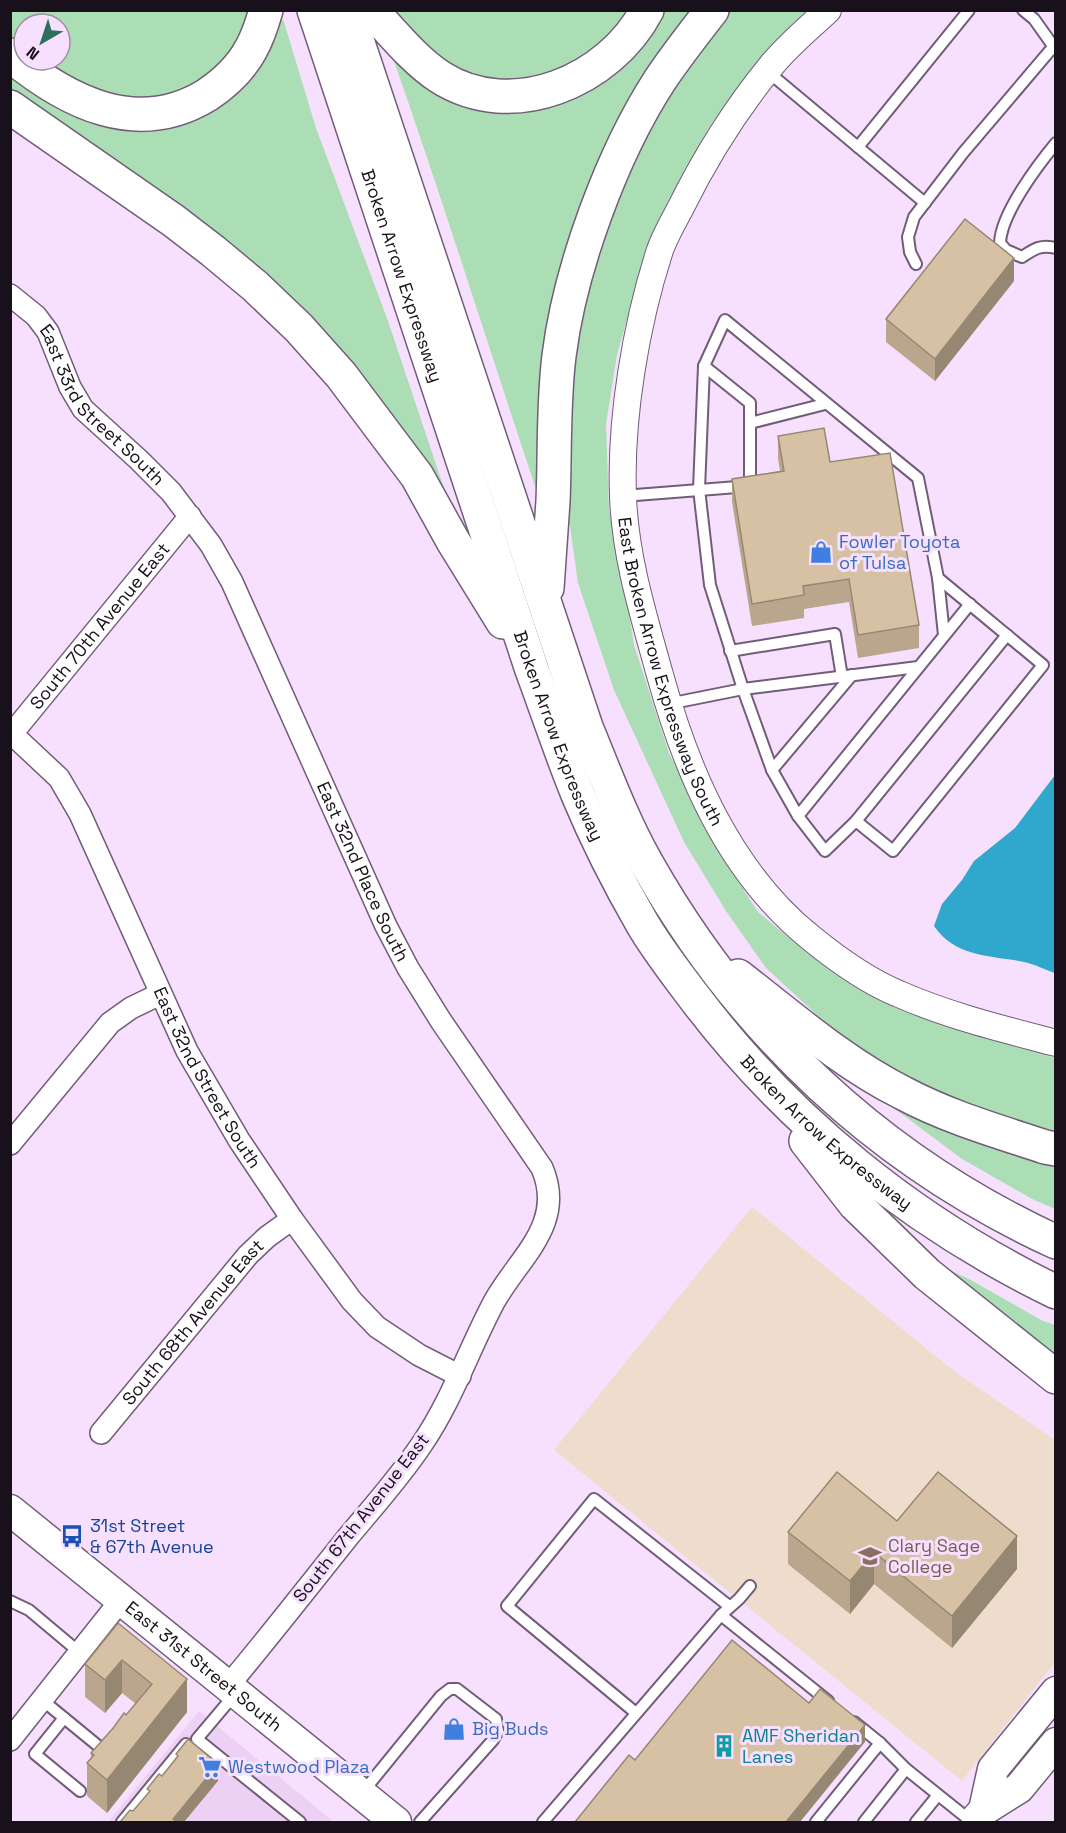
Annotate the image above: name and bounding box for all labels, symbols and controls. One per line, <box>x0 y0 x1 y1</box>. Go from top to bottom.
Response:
north arrow <box>12 12 72 72</box>
text: N <box>22 42 44 65</box>
street label: Broken Arrow Expressway <box>356 166 448 385</box>
street label: East 33rd Street South <box>35 319 170 490</box>
street label: East Broken Arrow Expressway South <box>613 516 729 830</box>
place label: Fowler Toyota of Tulsa <box>839 530 960 574</box>
street label: South 70th Avenue East <box>25 538 175 714</box>
shop icon: Fowler Toyota of Tulsa <box>808 539 834 565</box>
street label: Broken Arrow Expressway <box>509 628 609 845</box>
street label: East 32nd Place South <box>312 778 415 965</box>
street label: East 32nd Street South <box>149 983 267 1172</box>
street label: Broken Arrow Expressway <box>736 1050 917 1215</box>
street label: South 68th Avenue East <box>117 1234 269 1410</box>
street label: South 67th Avenue East <box>288 1429 434 1607</box>
place label: 31st Street & 67th Avenue <box>90 1514 214 1558</box>
bus stop icon: 31st Street & 67th Avenue <box>59 1523 85 1549</box>
place label: Clary Sage College <box>888 1534 980 1578</box>
school or university icon: Clary Sage College <box>857 1543 883 1569</box>
street label: East 31st Street South <box>121 1596 287 1736</box>
shop icon: Big Buds <box>441 1716 467 1742</box>
place label: Big Buds <box>472 1717 548 1740</box>
place label: AMF Sheridan Lanes <box>742 1724 860 1768</box>
building icon: AMF Sheridan Lanes <box>711 1733 737 1759</box>
supermarket icon: Westwood Plaza <box>197 1754 223 1780</box>
place label: Westwood Plaza <box>228 1755 370 1778</box>

